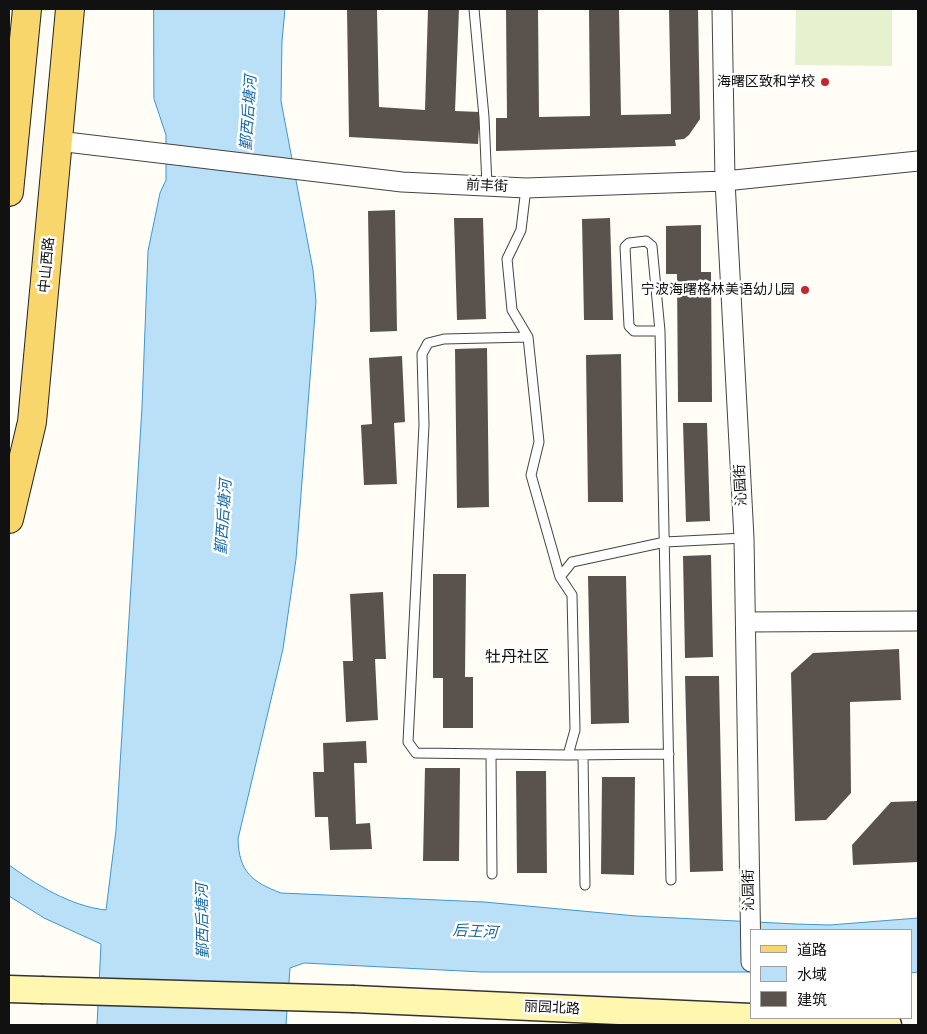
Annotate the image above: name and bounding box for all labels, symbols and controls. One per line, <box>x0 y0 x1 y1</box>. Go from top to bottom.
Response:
place label: 海曙区致和学校 <box>717 74 815 90</box>
water label: 鄞西后塘河 <box>237 75 261 151</box>
marker: 海曙区致和学校 <box>819 76 831 88</box>
street label: 前丰街 <box>466 177 508 195</box>
street label: 中山西路 <box>36 236 58 294</box>
place label: 宁波海曙格林美语幼儿园 <box>641 282 795 298</box>
marker: 宁波海曙格林美语幼儿园 <box>799 284 811 296</box>
street label: 沁园街 <box>732 464 750 506</box>
water label: 鄞西后塘河 <box>212 479 236 555</box>
district label: 牡丹社区 <box>485 647 549 667</box>
street label: 沁园街 <box>740 869 758 911</box>
water label: 鄞西后塘河 <box>193 883 213 959</box>
water label: 后王河 <box>452 922 498 942</box>
legend <box>750 929 912 1019</box>
text: 道路 <box>797 940 827 959</box>
text: 水域 <box>797 965 827 984</box>
text: 建筑 <box>797 990 827 1009</box>
street label: 丽园北路 <box>524 998 580 1018</box>

